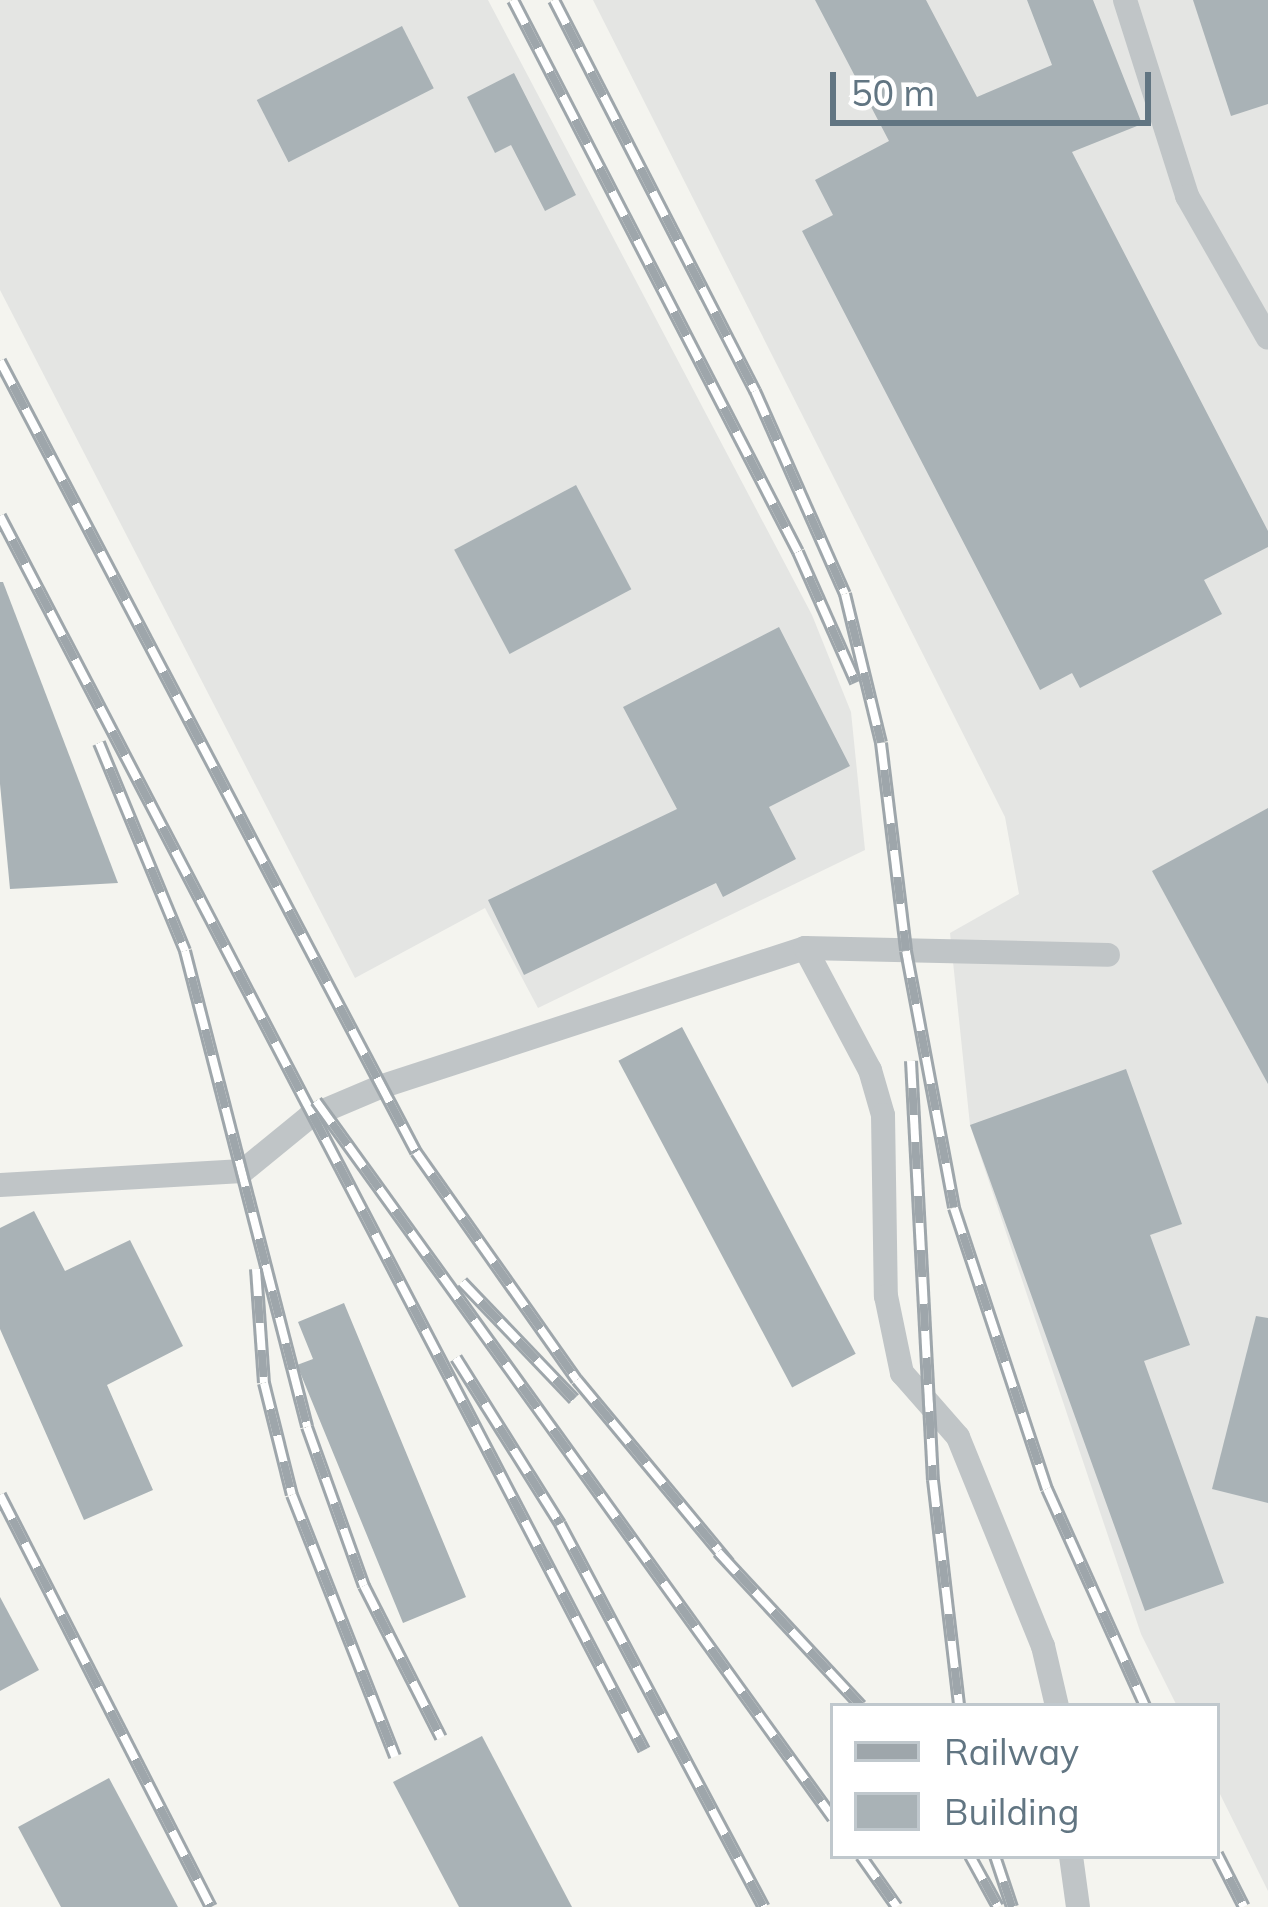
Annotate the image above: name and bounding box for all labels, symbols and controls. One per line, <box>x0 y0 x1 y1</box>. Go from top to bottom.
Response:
scale bar <box>836 48 1157 122</box>
text: 50 m <box>851 70 935 115</box>
legend <box>830 1703 1220 1859</box>
text: Railway <box>944 1729 1079 1774</box>
text: Building <box>944 1789 1079 1834</box>

